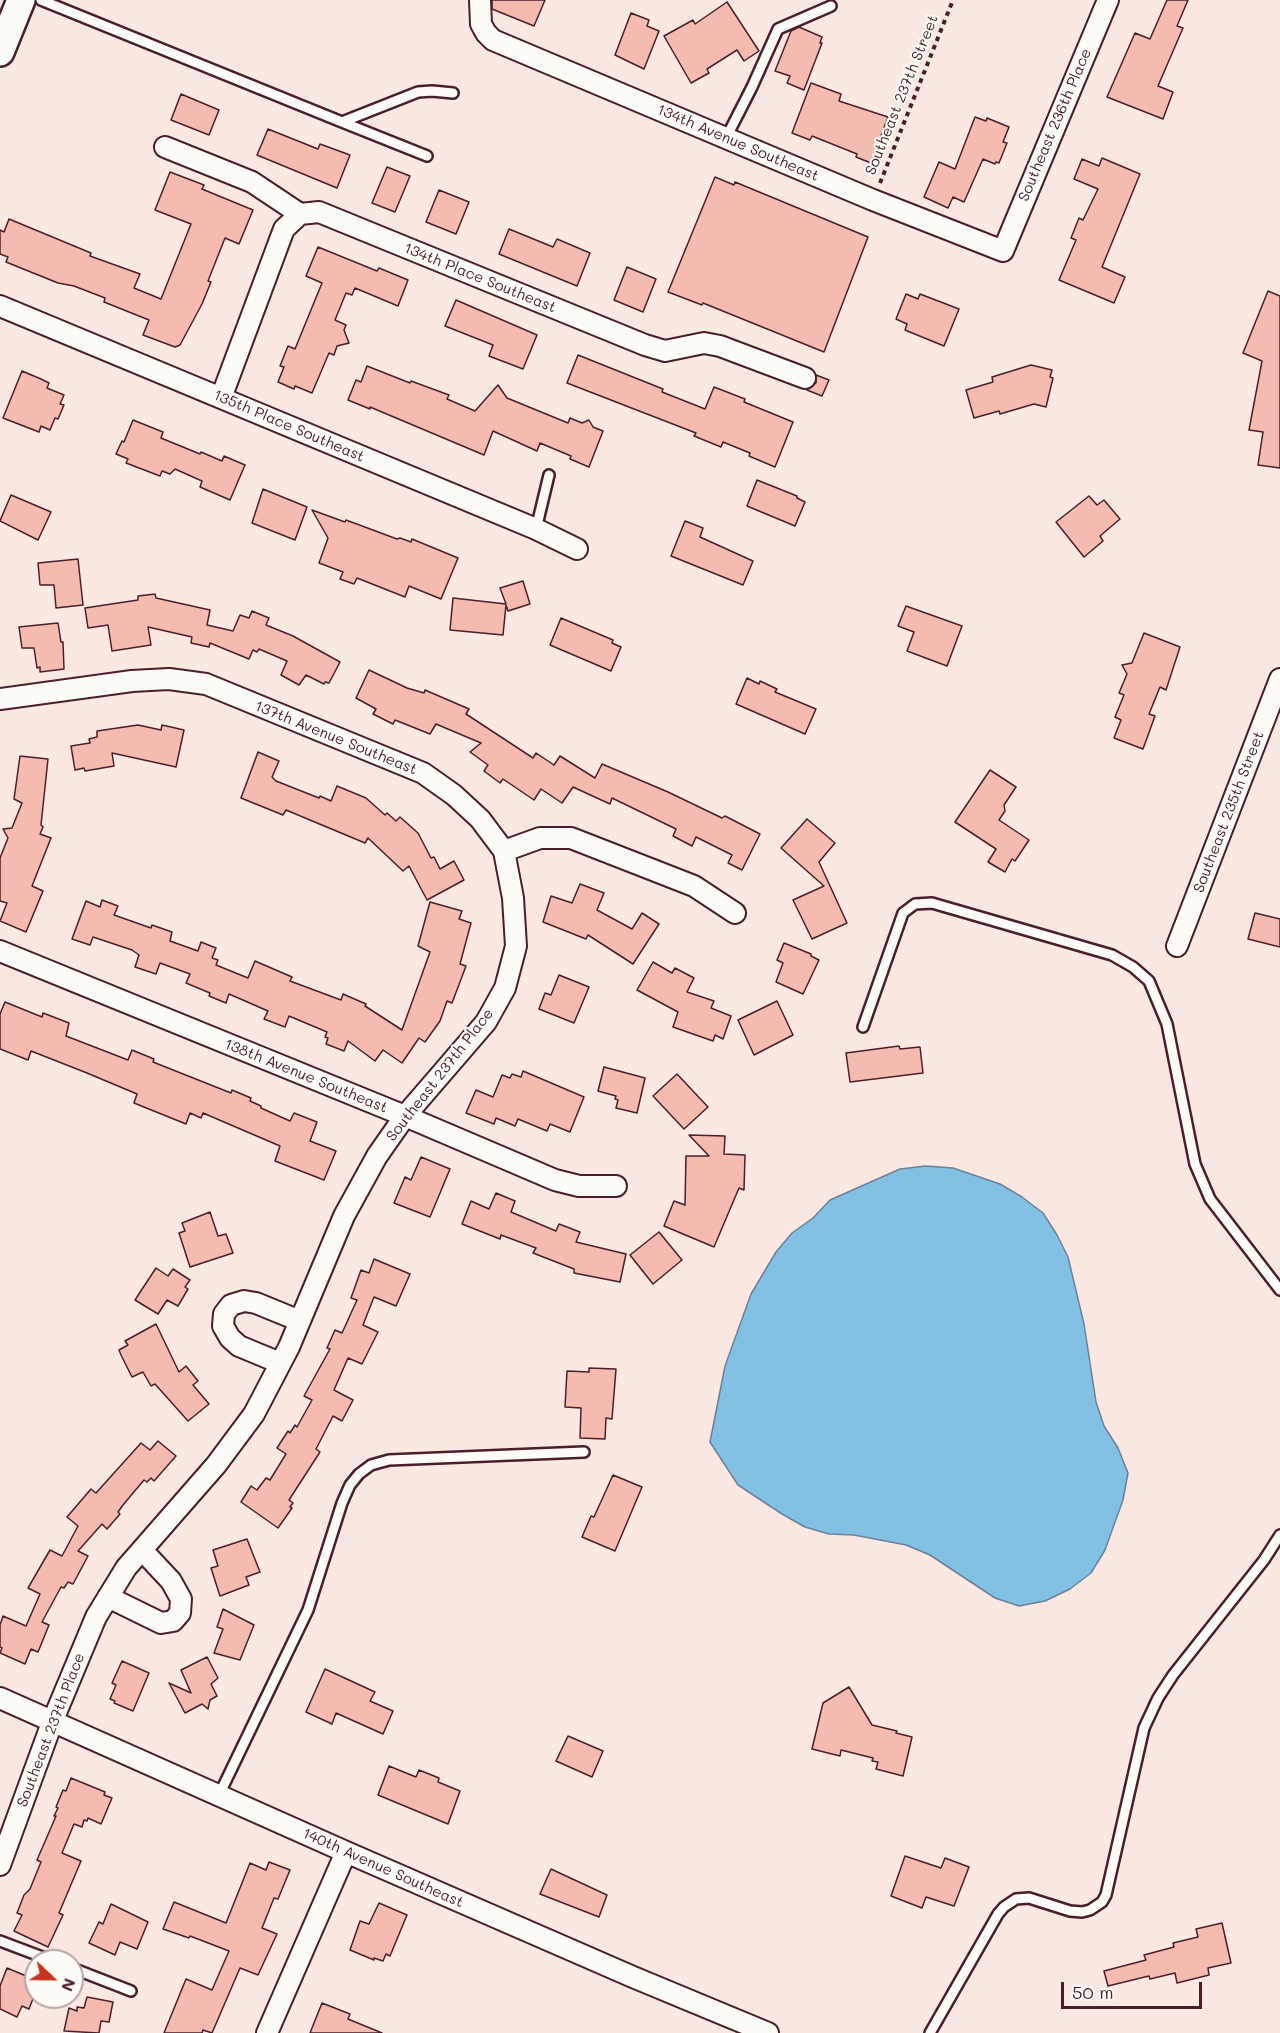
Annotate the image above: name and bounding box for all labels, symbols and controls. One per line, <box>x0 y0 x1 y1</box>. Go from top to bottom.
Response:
street label: Southeast 237th Street <box>862 12 942 178</box>
street label: Southeast 236th Place <box>1015 46 1095 204</box>
street label: 134th Avenue Southeast <box>654 101 822 185</box>
street label: 134th Place Southeast <box>401 239 559 317</box>
street label: 135th Place Southeast <box>211 386 367 466</box>
street label: 137th Avenue Southeast <box>252 697 420 779</box>
street label: Southeast 235th Street <box>1190 729 1268 895</box>
street label: Southeast 237th Place <box>383 1005 497 1145</box>
street label: 138th Avenue Southeast <box>222 1035 390 1117</box>
street label: Southeast 237th Place <box>13 1650 89 1810</box>
street label: 140th Avenue Southeast <box>300 1824 466 1912</box>
north arrow <box>24 1949 84 2009</box>
scale bar <box>1064 1970 1205 2008</box>
text: N <box>57 1976 81 1995</box>
text: 50 m <box>1072 1980 1114 2004</box>

